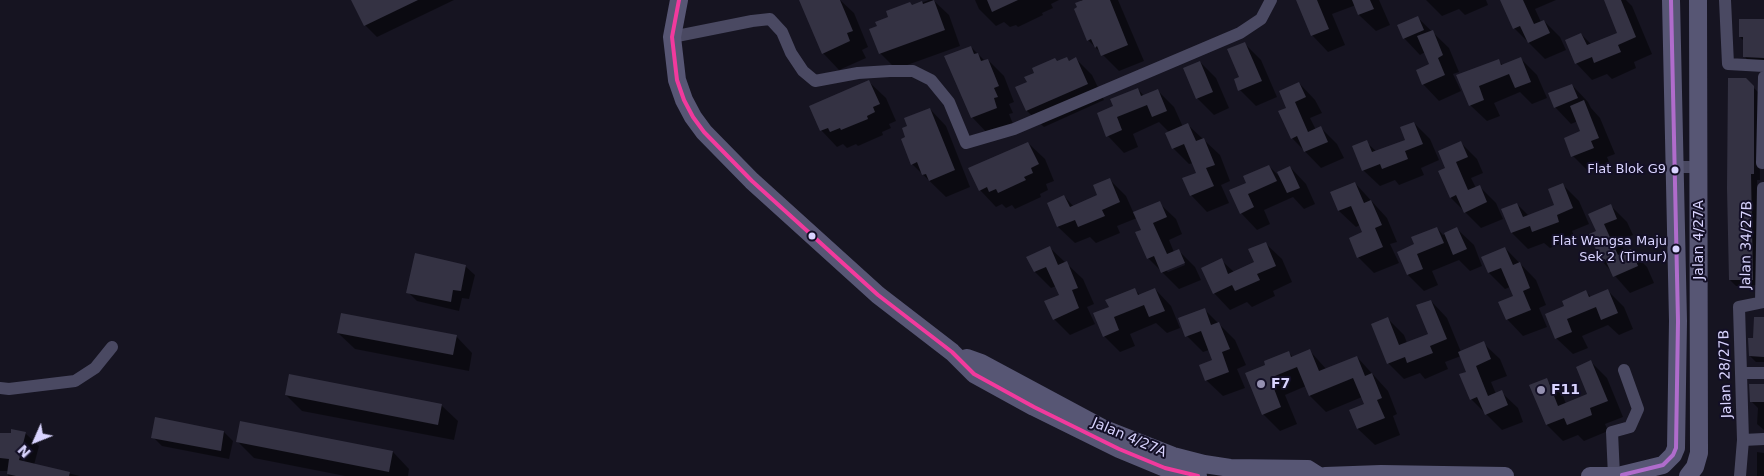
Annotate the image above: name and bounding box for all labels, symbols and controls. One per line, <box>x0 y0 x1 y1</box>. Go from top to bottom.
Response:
place label: Flat Blok G9 <box>1587 162 1666 178</box>
marker: Flat Blok G9 <box>1670 165 1680 175</box>
street label: Jalan 4/27A <box>1691 200 1707 280</box>
street label: Jalan 34/27B <box>1738 201 1756 289</box>
unlabelled marker <box>807 231 817 241</box>
place label: Flat Wangsa Maju Sek 2 (Timur) <box>1552 234 1667 265</box>
marker: Flat Wangsa Maju Sek 2 (Timur) <box>1671 244 1681 254</box>
street label: Jalan 28/27B <box>1716 330 1736 418</box>
place label: F7 <box>1271 376 1290 392</box>
marker: F7 <box>1255 378 1267 390</box>
place label: F11 <box>1551 382 1580 398</box>
marker: F11 <box>1535 384 1547 396</box>
street label: Jalan 4/27A <box>1089 415 1169 461</box>
north arrow <box>10 416 60 466</box>
text: N <box>14 442 34 461</box>

